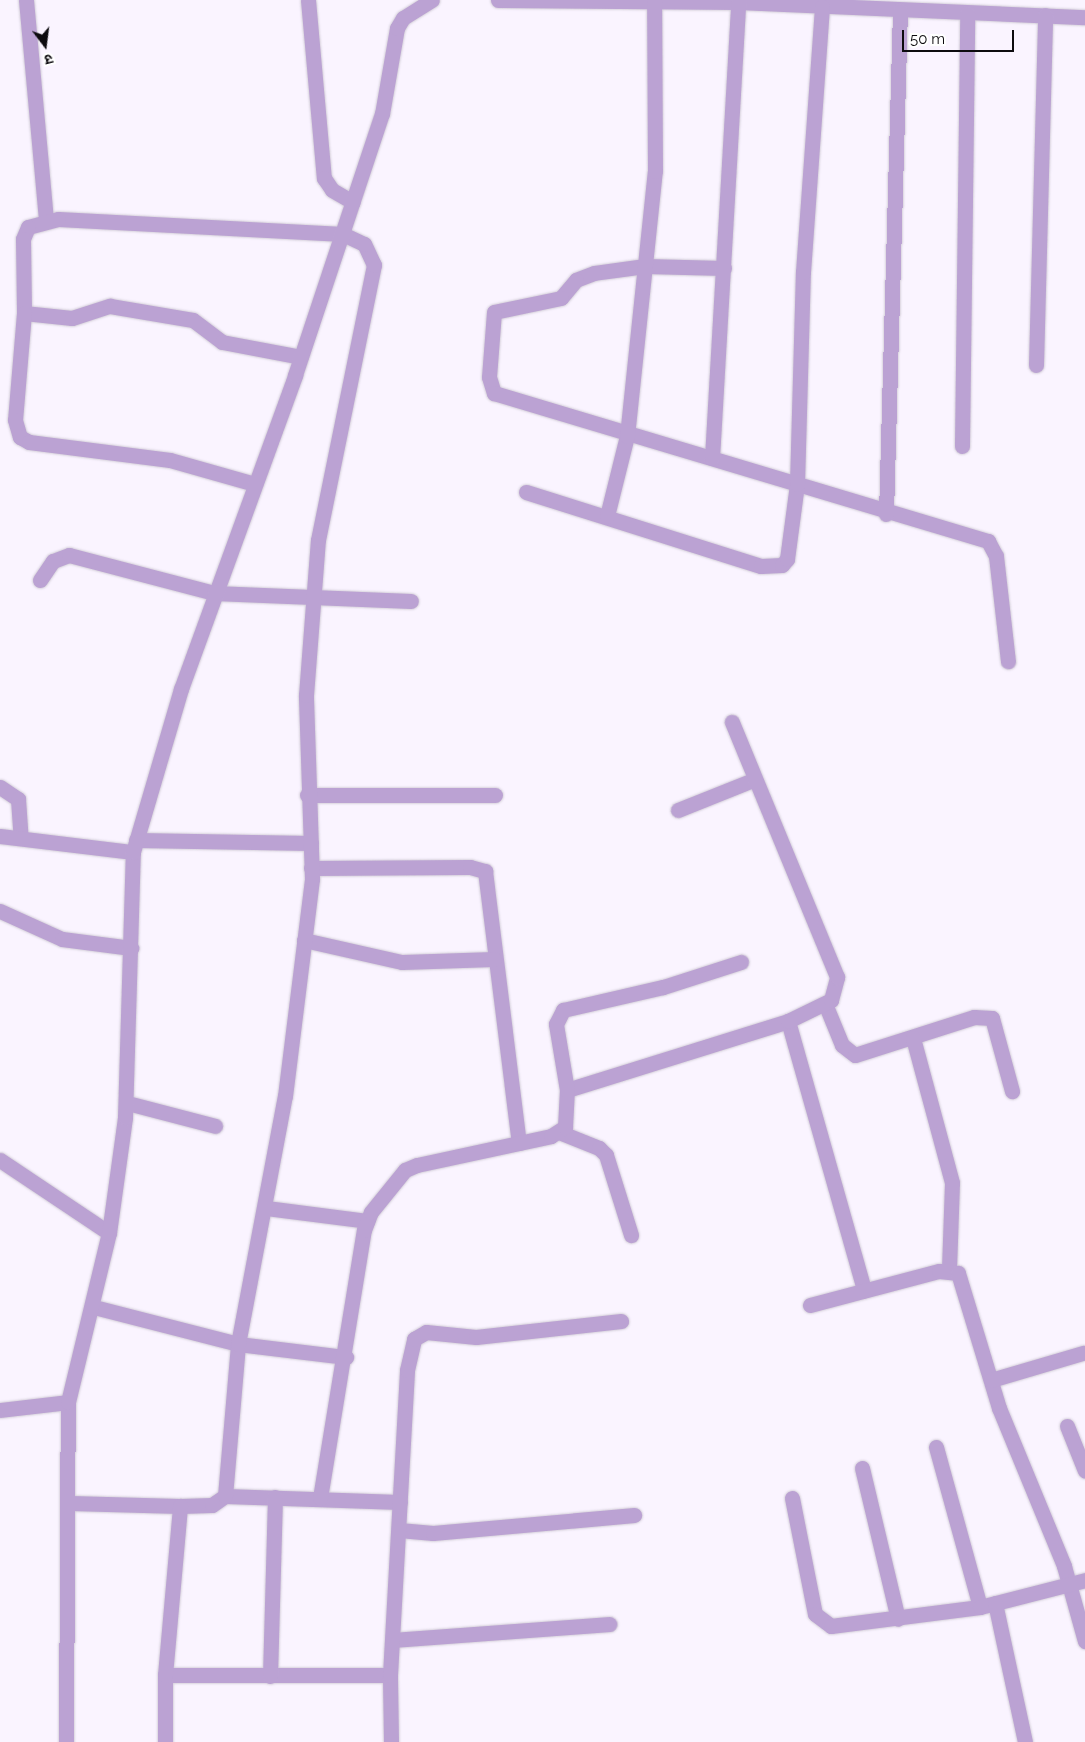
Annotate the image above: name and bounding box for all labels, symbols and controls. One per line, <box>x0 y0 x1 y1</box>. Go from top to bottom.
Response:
north arrow <box>20 20 70 70</box>
scale bar <box>905 20 1018 52</box>
text: 50 m <box>910 30 945 48</box>
text: उ <box>43 51 55 68</box>

